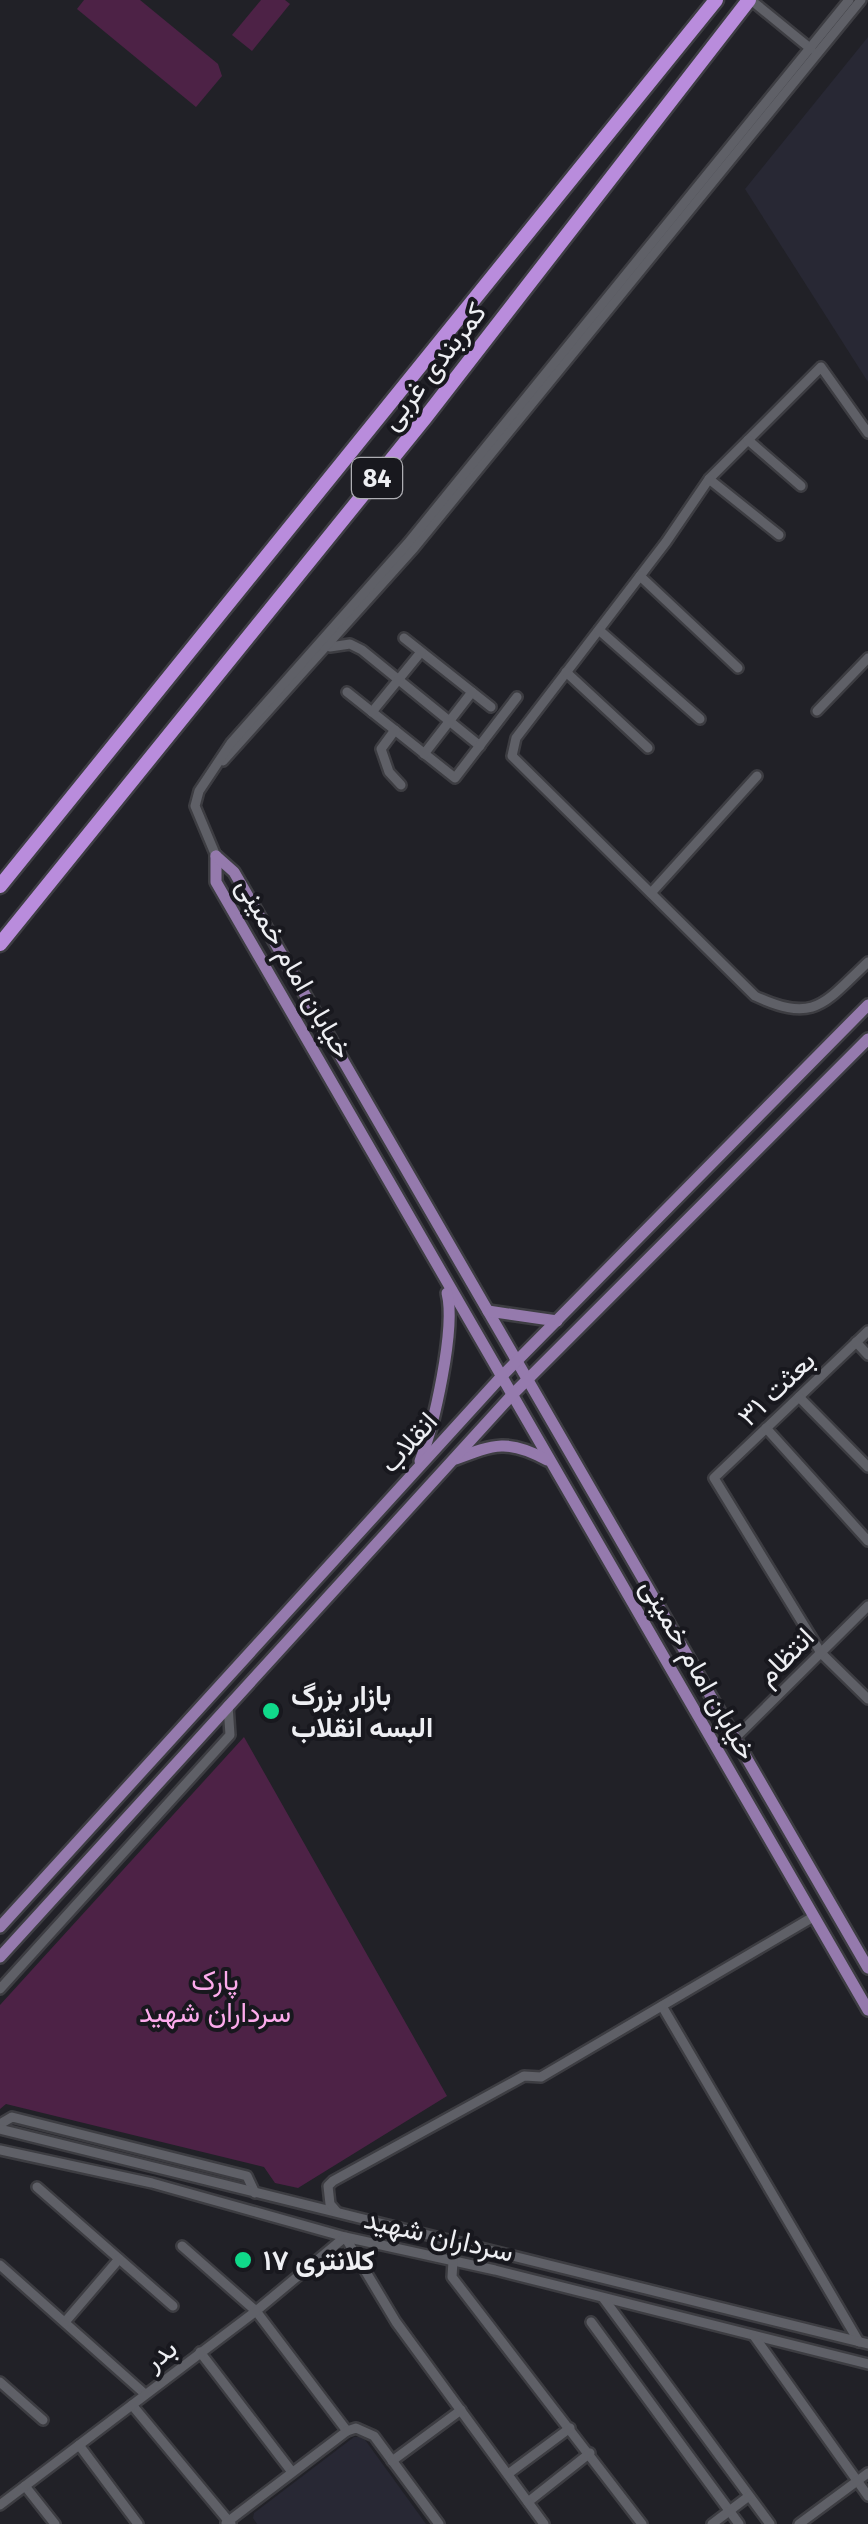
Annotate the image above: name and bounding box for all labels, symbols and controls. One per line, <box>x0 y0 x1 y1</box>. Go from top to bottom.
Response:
street label: کمربندی غربی <box>374 296 494 437</box>
road number: 84 <box>352 458 402 498</box>
street label: خیابان امام خمینی <box>228 872 360 1066</box>
street label: بعثت ۳۱ <box>731 1344 822 1433</box>
street label: انقلاب <box>373 1405 444 1479</box>
street label: خیابان امام خمینی <box>632 1573 764 1767</box>
street label: انتظام <box>750 1621 822 1693</box>
place label: بازار بزرگ البسه انقلاب <box>291 1679 433 1744</box>
marker: بازار بزرگ البسه انقلاب <box>260 1700 282 1722</box>
park label: پارک سرداران شهید <box>139 1964 291 2030</box>
street label: سرداران شهید <box>361 2202 517 2270</box>
place label: کلانتری ۱۷ <box>263 2244 375 2278</box>
marker: کلانتری ۱۷ <box>232 2249 254 2271</box>
street label: بدر <box>137 2331 184 2379</box>

